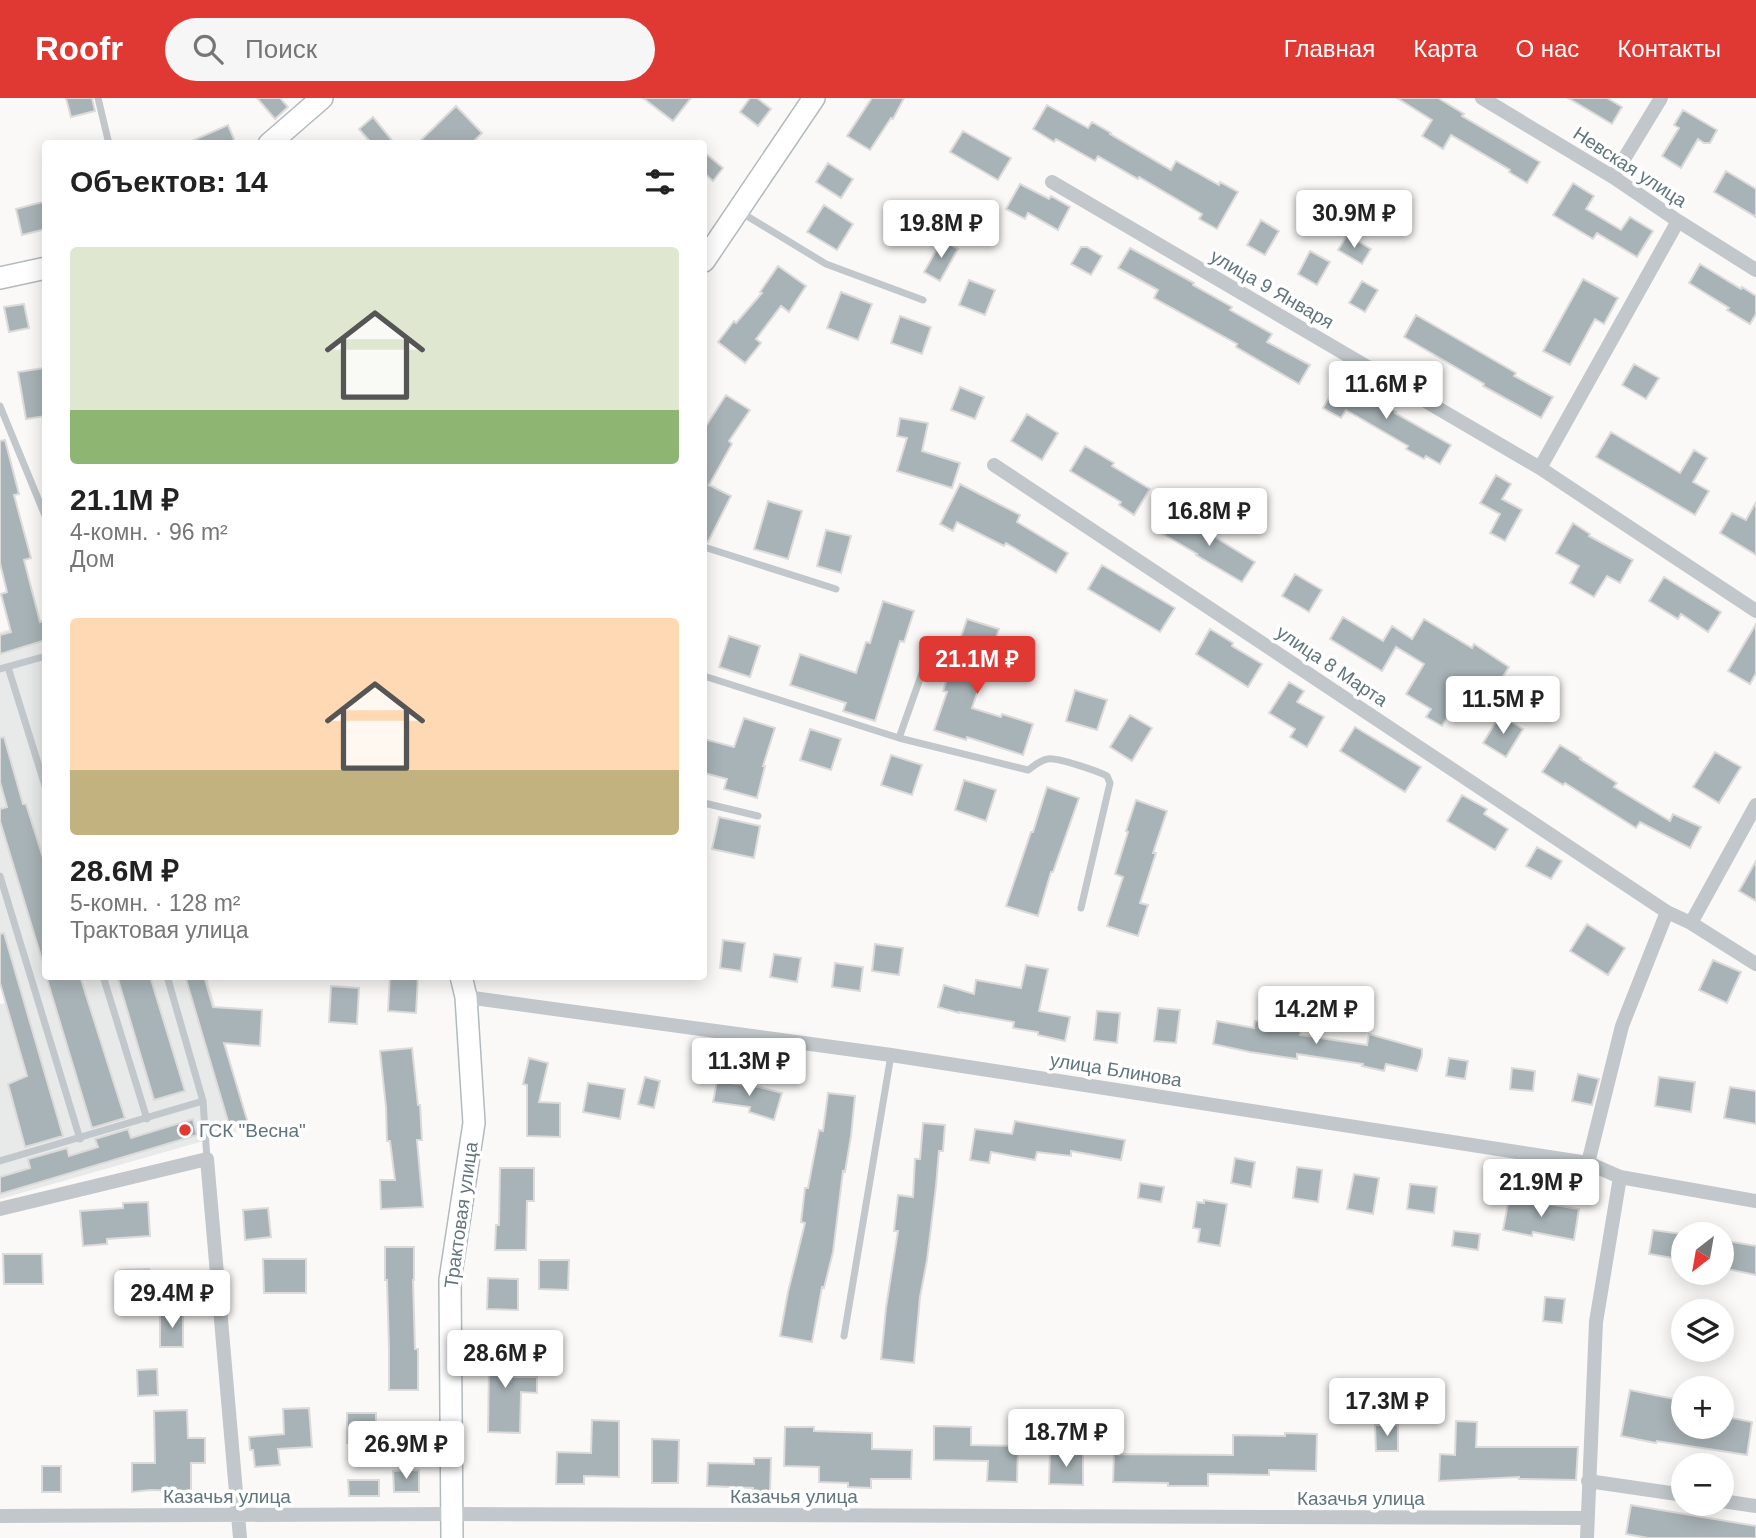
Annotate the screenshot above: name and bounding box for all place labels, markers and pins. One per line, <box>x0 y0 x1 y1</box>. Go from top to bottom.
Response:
pin: 30.9M ₽ <box>1289 190 1419 250</box>
pin: 19.8M ₽ <box>876 200 1006 260</box>
pin: 11.6M ₽ <box>1321 362 1451 421</box>
pin: 16.8M ₽ <box>1144 489 1274 548</box>
pin: 21.1M ₽ <box>912 636 1042 696</box>
pin: 11.5M ₽ <box>1438 676 1568 736</box>
pin: 14.2M ₽ <box>1251 986 1381 1046</box>
pin: 11.3M ₽ <box>684 1038 814 1098</box>
place label: ГСК "Весна" <box>199 1120 306 1141</box>
marker: ГСК "Весна" <box>177 1122 193 1138</box>
pin: 21.9M ₽ <box>1476 1160 1606 1219</box>
pin: 29.4M ₽ <box>107 1270 237 1330</box>
pin: 28.6M ₽ <box>440 1330 570 1390</box>
pin: 17.3M ₽ <box>1322 1378 1452 1438</box>
pin: 18.7M ₽ <box>1001 1410 1131 1469</box>
pin: 26.9M ₽ <box>341 1422 471 1481</box>

